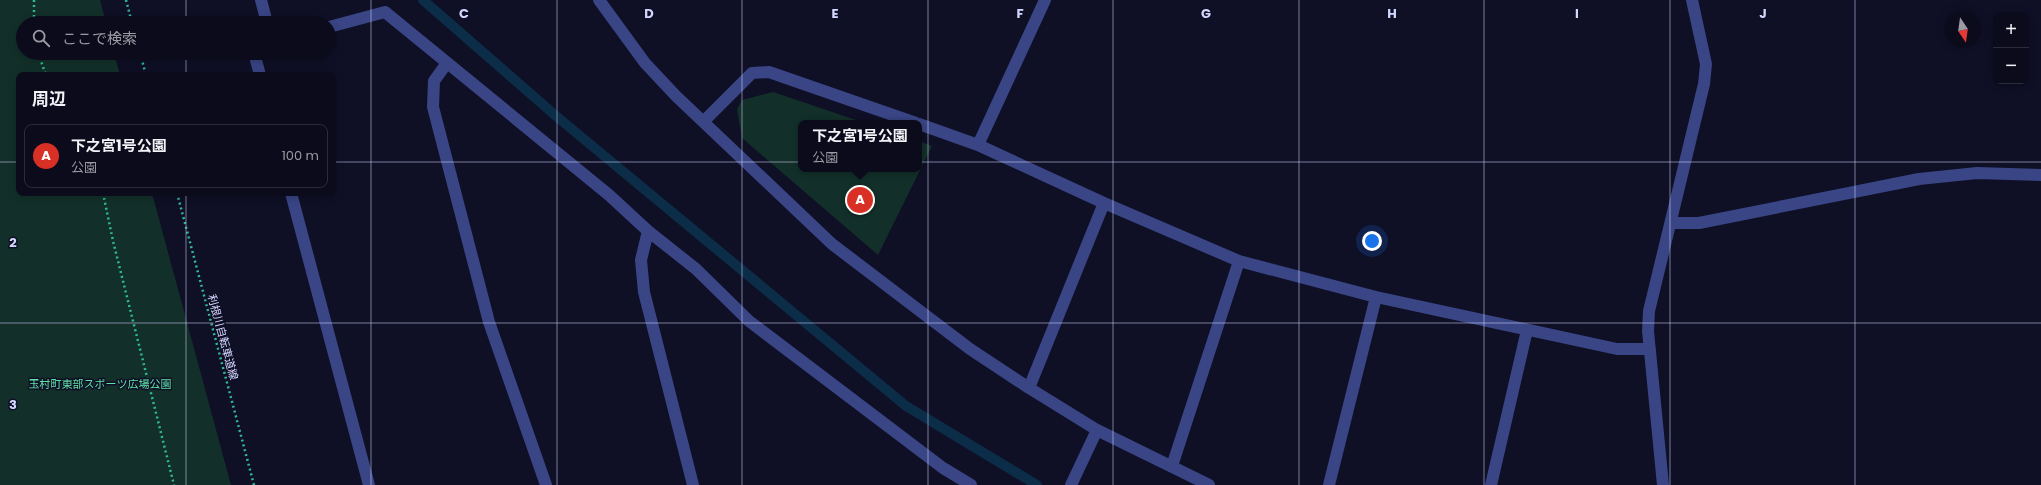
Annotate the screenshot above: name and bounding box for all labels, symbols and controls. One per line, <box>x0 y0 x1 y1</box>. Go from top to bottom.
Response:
text: C <box>459 4 469 23</box>
text: D <box>644 4 654 23</box>
text: E <box>831 4 839 23</box>
text: F <box>1016 4 1024 23</box>
text: G <box>1201 4 1211 23</box>
text: H <box>1387 4 1397 23</box>
text: I <box>1575 4 1579 23</box>
text: J <box>1759 4 1767 23</box>
north arrow <box>1945 12 1981 48</box>
map controls <box>1993 12 2029 84</box>
button: + <box>1993 12 2029 48</box>
search box <box>16 16 336 60</box>
icon: search <box>30 27 52 49</box>
text: ここで検索 <box>62 28 137 49</box>
button: − <box>1993 48 2029 84</box>
text: 周辺 <box>32 87 66 111</box>
popup <box>798 120 922 172</box>
text: 下之宮1号公園 <box>812 125 908 146</box>
text: 下之宮1号公園 <box>71 135 167 156</box>
text: A <box>41 146 51 165</box>
text: 100 m <box>282 146 319 165</box>
text: 公園 <box>812 148 838 167</box>
text: 公園 <box>71 158 97 177</box>
pin: A <box>847 185 873 215</box>
your location <box>1362 231 1382 251</box>
text: 2 <box>9 233 17 252</box>
street label: 利根川自転車道線 <box>204 292 242 382</box>
park label: 玉村町東部スポーツ広場公園 <box>29 376 171 392</box>
text: 3 <box>9 395 17 414</box>

